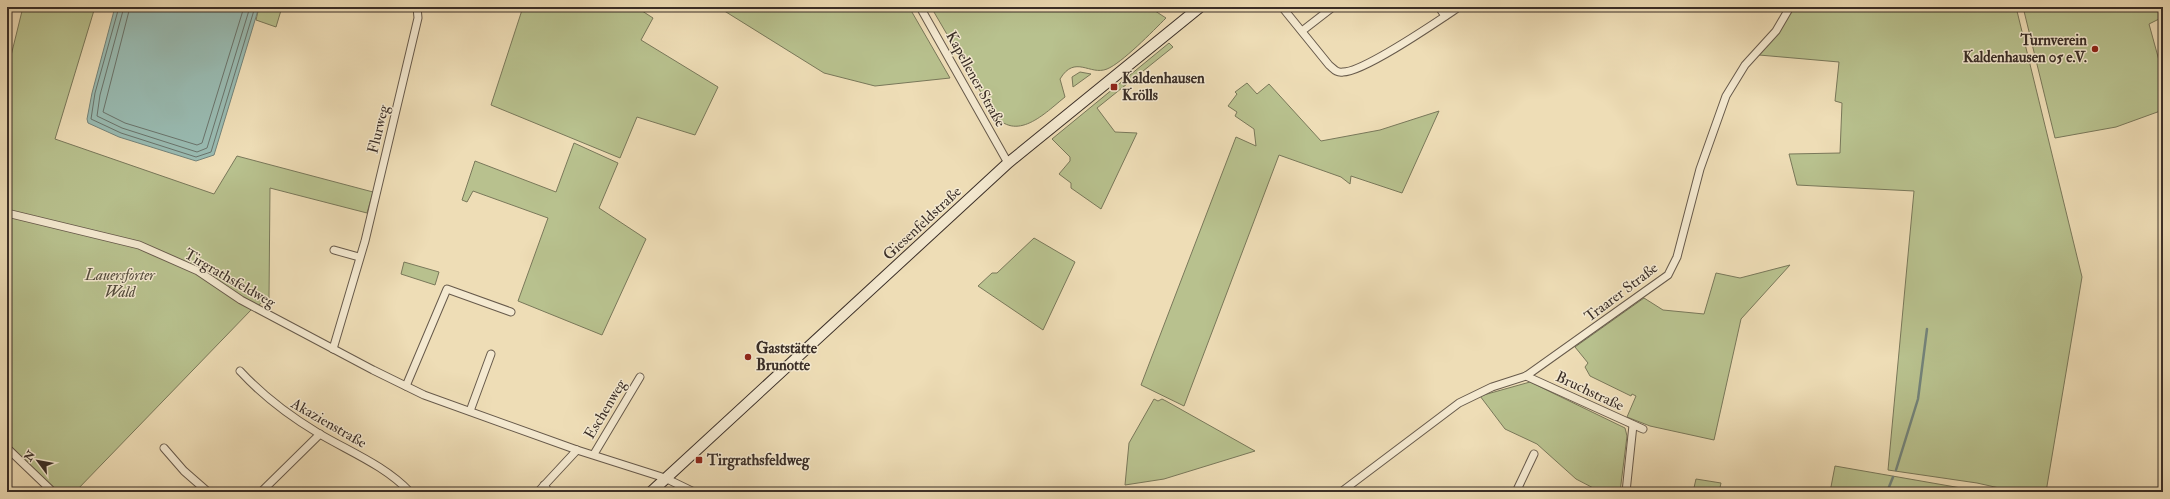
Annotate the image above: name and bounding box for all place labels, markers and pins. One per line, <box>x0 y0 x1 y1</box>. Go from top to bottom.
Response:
place label: Turnverein Kaldenhausen 05 e.V. <box>1963 31 2087 67</box>
marker: Turnverein Kaldenhausen 05 e.V. <box>2090 44 2100 54</box>
place label: Kaldenhausen Krölls <box>1122 69 1205 105</box>
marker: Kaldenhausen Krölls <box>1109 82 1119 92</box>
place label: Gaststätte Brunotte <box>756 339 818 375</box>
marker: Gaststätte Brunotte <box>743 352 753 362</box>
place label: Tirgrathsfeldweg <box>706 451 810 471</box>
marker: Tirgrathsfeldweg <box>694 455 704 465</box>

